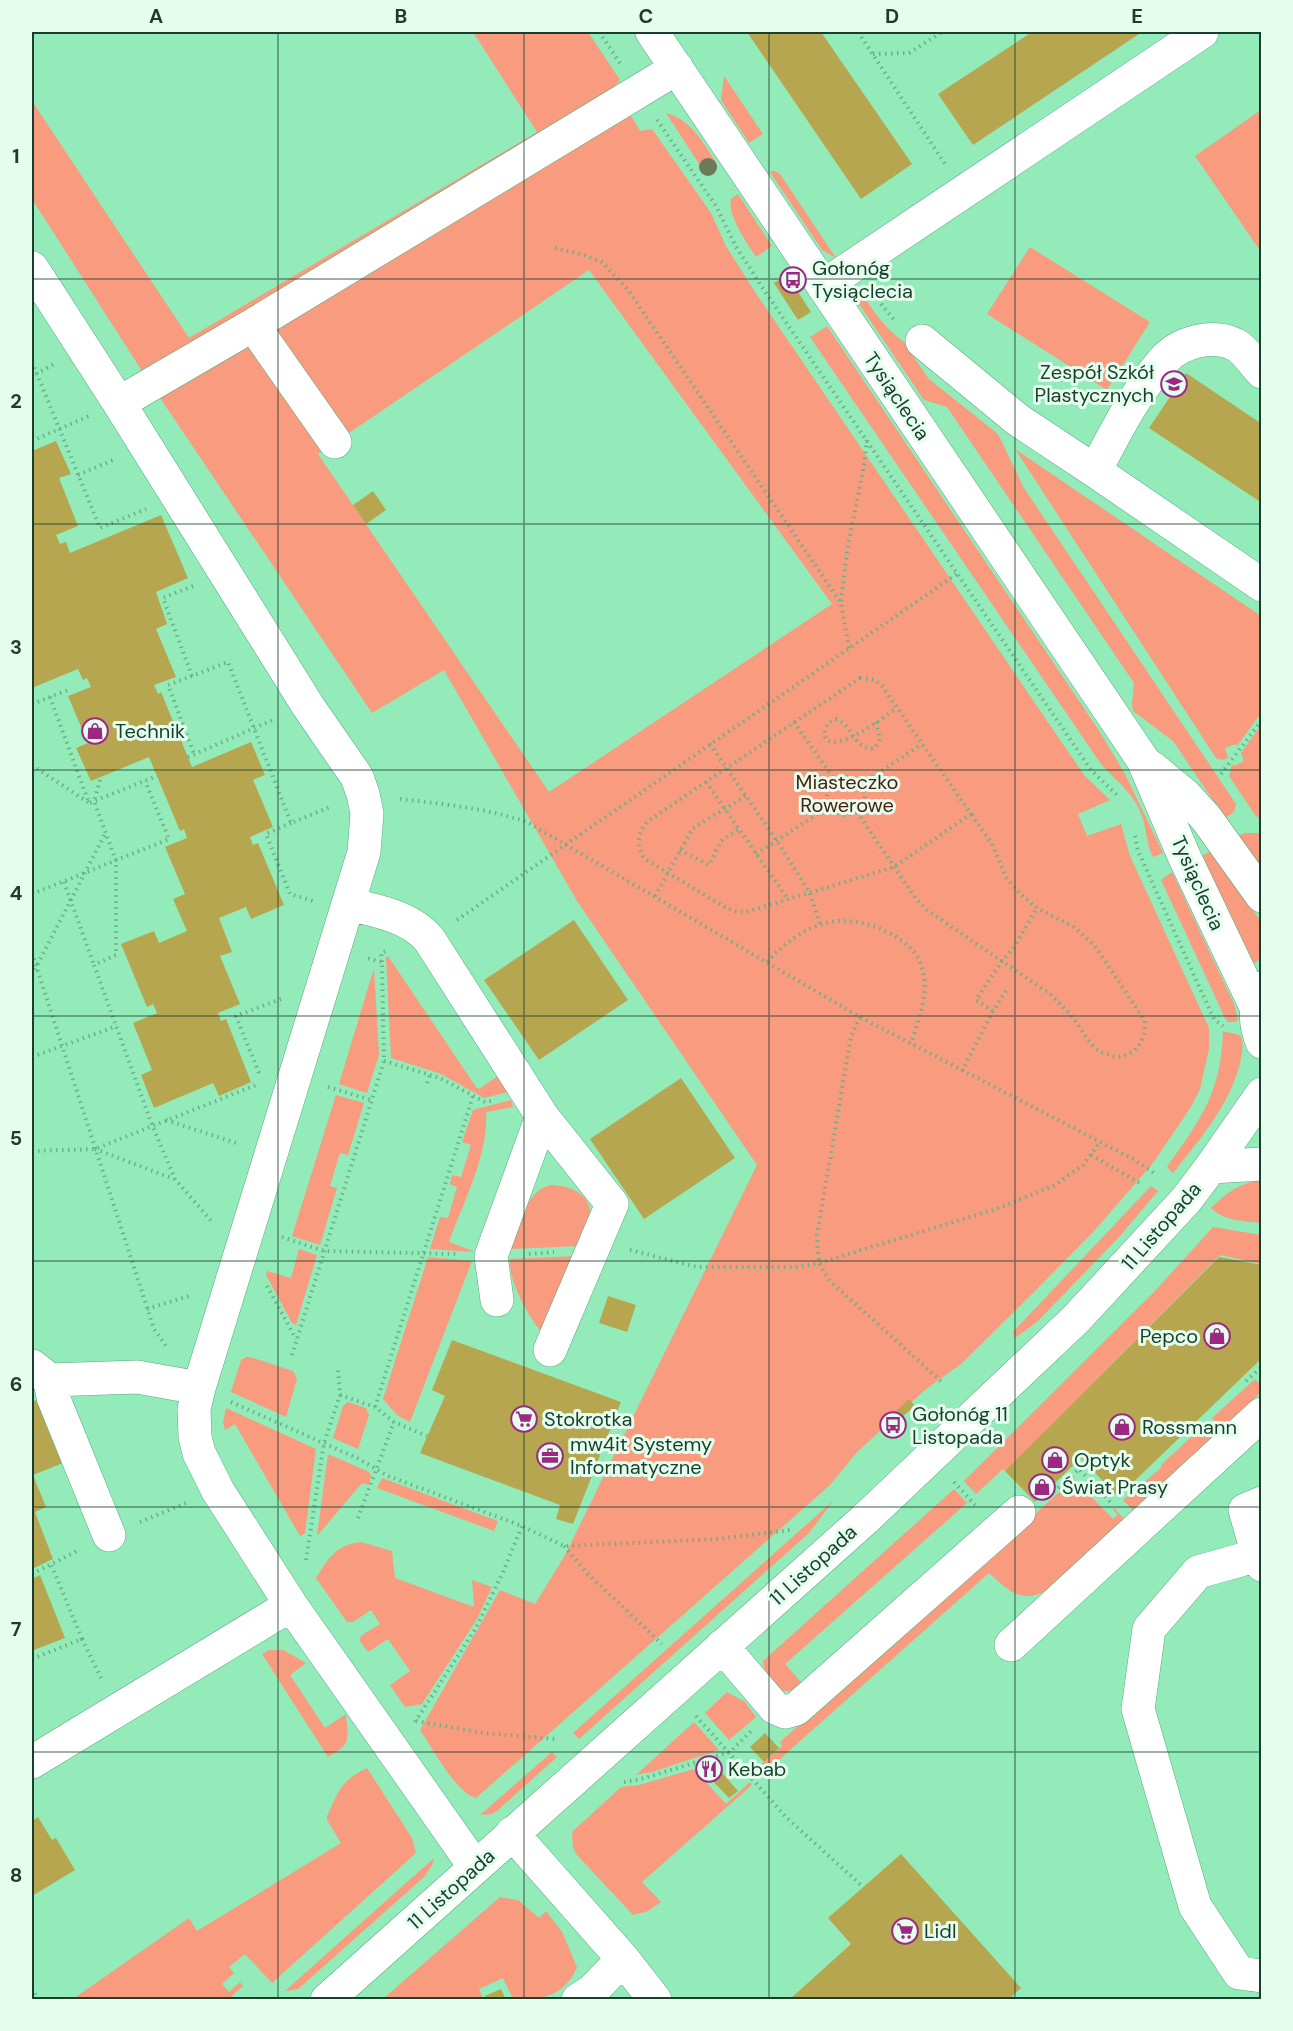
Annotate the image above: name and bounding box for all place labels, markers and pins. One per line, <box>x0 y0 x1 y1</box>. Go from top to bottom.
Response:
place label: Gołonóg Tysiąclecia <box>812 255 913 304</box>
bus stop icon: Gołonóg Tysiąclecia <box>778 265 808 295</box>
place label: Zespół Szkół Plastycznych <box>1035 359 1154 408</box>
school or university icon: Zespół Szkół Plastycznych <box>1159 369 1189 399</box>
shop icon: Technik <box>80 716 110 746</box>
place label: Technik <box>115 718 185 744</box>
shop icon: Pepco <box>1202 1321 1232 1351</box>
place label: Pepco <box>1140 1323 1198 1349</box>
place label: Gołonóg 11 Listopada <box>912 1401 1008 1450</box>
supermarket icon: Stokrotka <box>509 1404 539 1434</box>
place label: Stokrotka <box>544 1406 632 1432</box>
bus stop icon: Gołonóg 11 Listopada <box>878 1410 908 1440</box>
shop icon: Rossmann <box>1107 1412 1137 1442</box>
place label: Rossmann <box>1142 1414 1237 1440</box>
place label: mw4it Systemy Informatyczne <box>570 1431 712 1480</box>
office icon: mw4it Systemy Informatyczne <box>535 1441 565 1471</box>
shop icon: Optyk <box>1040 1445 1070 1475</box>
place label: Optyk <box>1074 1447 1131 1473</box>
shop icon: Świat Prasy <box>1027 1472 1057 1502</box>
place label: Świat Prasy <box>1062 1474 1168 1500</box>
restaurant icon: Kebab <box>694 1754 724 1784</box>
place label: Kebab <box>728 1756 786 1782</box>
supermarket icon: Lidl <box>890 1916 920 1946</box>
place label: Lidl <box>924 1918 956 1944</box>

